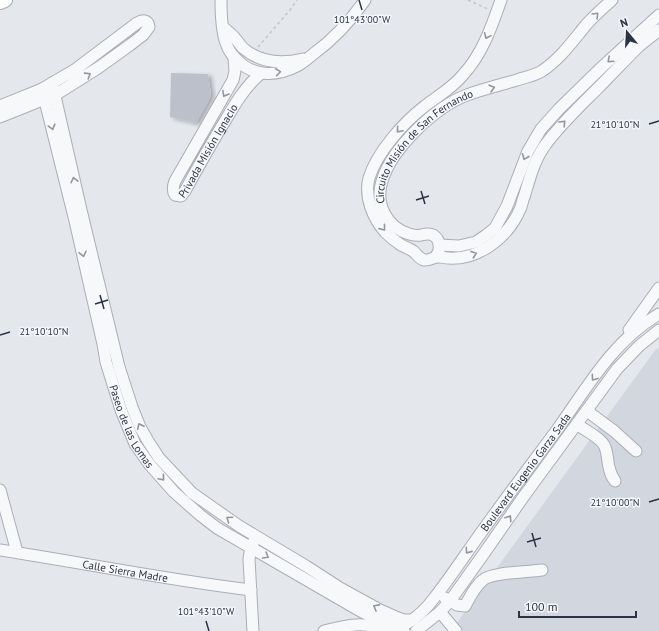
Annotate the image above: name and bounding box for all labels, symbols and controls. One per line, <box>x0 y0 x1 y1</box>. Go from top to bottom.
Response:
one-way arrow <box>591 12 598 20</box>
north arrow <box>607 12 647 52</box>
text: 101°43'00"W <box>334 13 391 26</box>
text: N <box>618 15 630 30</box>
one-way arrow <box>484 32 492 40</box>
one-way arrow <box>607 55 614 62</box>
one-way arrow <box>275 68 282 77</box>
one-way arrow <box>84 72 91 79</box>
one-way arrow <box>489 84 496 93</box>
street label: Circuito Misión de San Fernando <box>373 86 475 205</box>
one-way arrow <box>223 90 230 97</box>
street label: Privada Misión Ignacio <box>175 101 241 201</box>
text: 21°10'10"N <box>590 118 640 131</box>
one-way arrow <box>558 120 566 128</box>
one-way arrow <box>47 123 56 130</box>
one-way arrow <box>397 125 404 132</box>
one-way arrow <box>522 153 530 161</box>
one-way arrow <box>71 176 79 183</box>
one-way arrow <box>378 224 385 231</box>
one-way arrow <box>78 250 86 257</box>
one-way arrow <box>470 250 477 258</box>
text: 21°10'10"N <box>19 325 69 338</box>
one-way arrow <box>592 373 599 380</box>
street label: Paseo de las Lomas <box>107 383 157 471</box>
street label: Boulevard Eugenio Garza Sada <box>477 410 574 534</box>
one-way arrow <box>137 423 145 431</box>
one-way arrow <box>158 474 165 481</box>
text: 21°10'00"N <box>590 496 640 509</box>
one-way arrow <box>226 516 233 524</box>
one-way arrow <box>504 516 511 523</box>
one-way arrow <box>466 546 473 553</box>
one-way arrow <box>262 551 269 558</box>
street label: Calle Sierra Madre <box>82 557 169 585</box>
scale bar <box>519 593 636 619</box>
text: 100 m <box>525 599 558 614</box>
text: 101°43'10"W <box>178 605 235 618</box>
one-way arrow <box>373 605 381 612</box>

